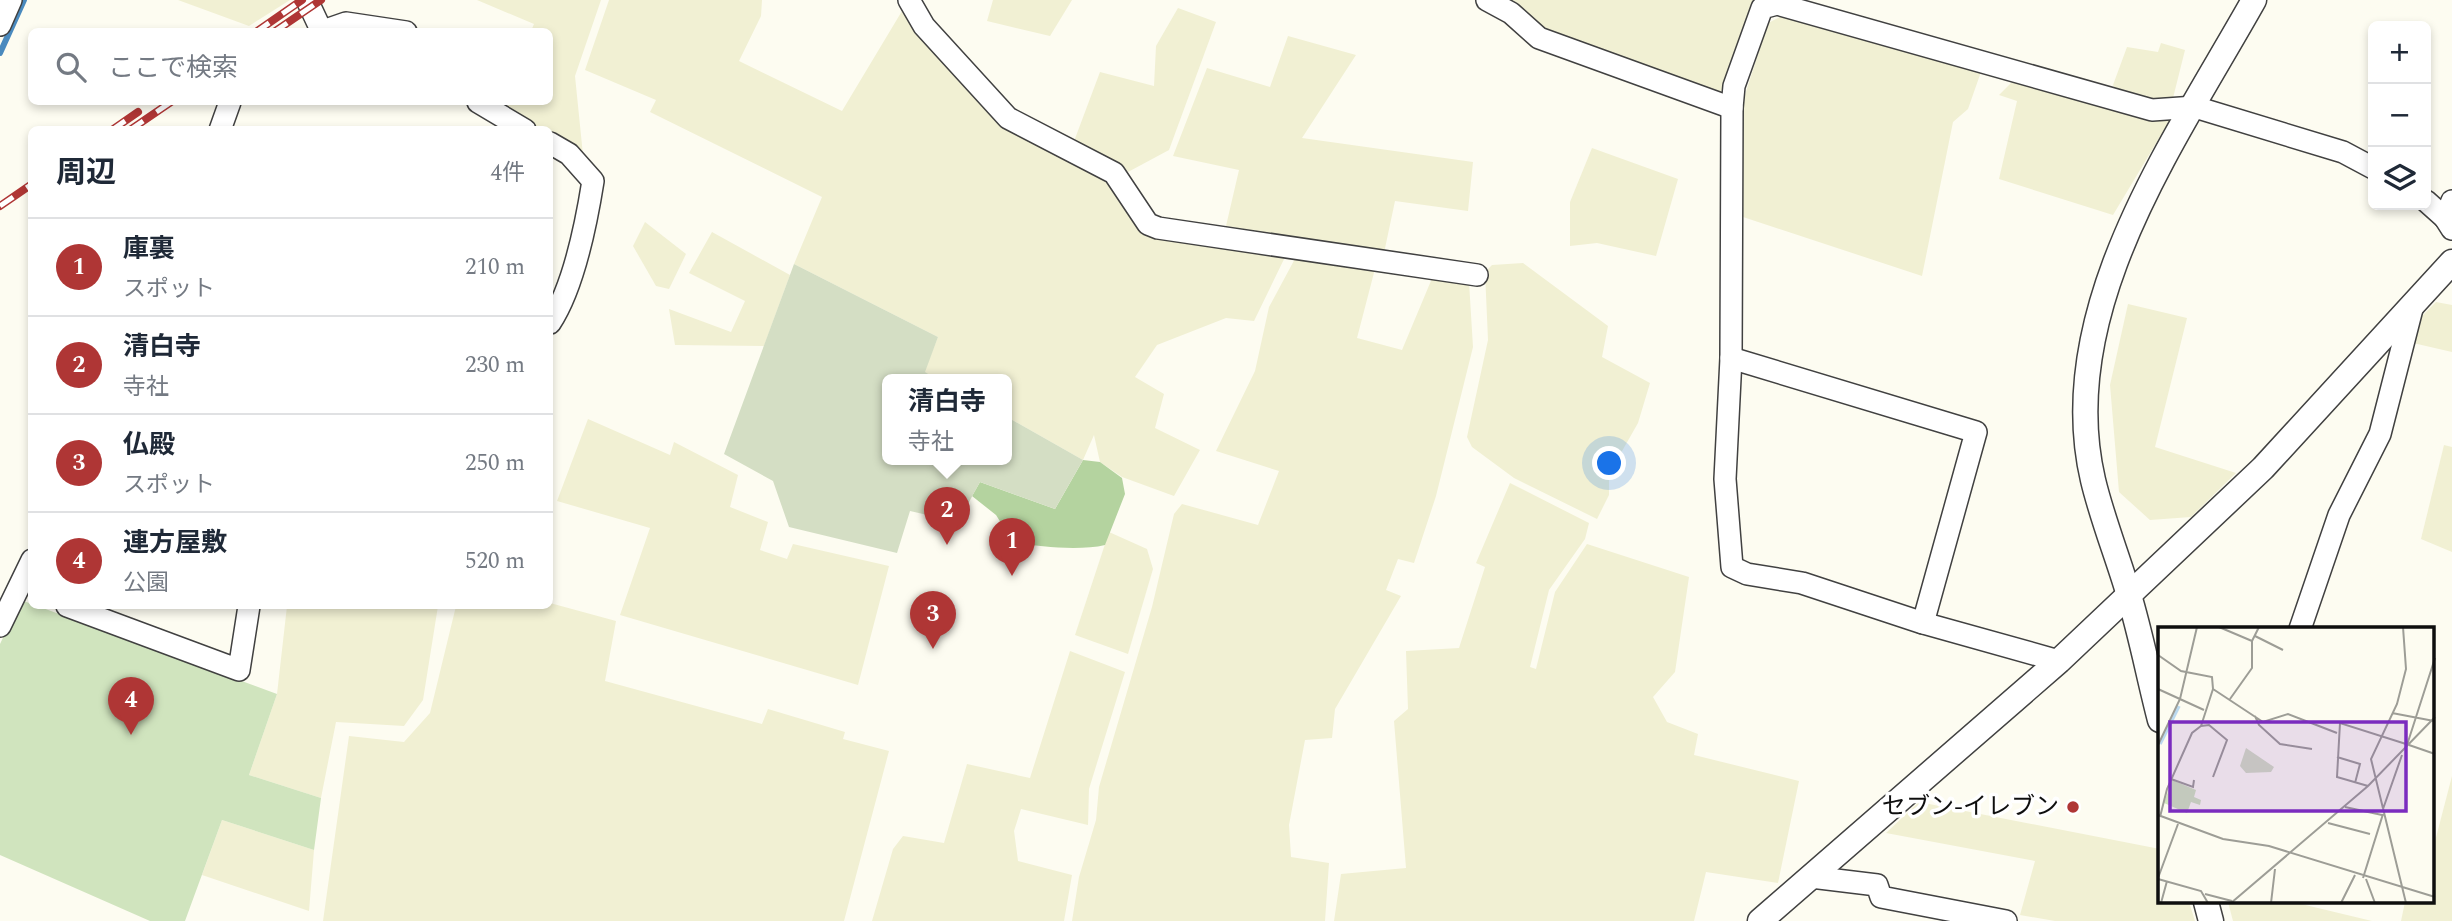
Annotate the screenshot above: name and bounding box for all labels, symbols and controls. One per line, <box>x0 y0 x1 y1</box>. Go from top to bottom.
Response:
map controls <box>2368 21 2431 210</box>
button: + <box>2368 21 2431 84</box>
search box <box>28 28 553 105</box>
icon: search <box>52 48 90 86</box>
text: ここで検索 <box>108 48 238 88</box>
button: − <box>2368 84 2431 147</box>
button: layers <box>2368 147 2431 210</box>
text: 周辺 <box>56 150 116 196</box>
text: 4件 <box>491 156 525 191</box>
text: 庫裏 <box>123 229 175 269</box>
text: 1 <box>73 250 85 285</box>
text: 210 m <box>465 250 525 285</box>
text: スポット <box>123 272 215 307</box>
text: 清白寺 <box>123 327 201 367</box>
text: 2 <box>73 348 85 383</box>
text: 230 m <box>465 348 525 383</box>
text: 寺社 <box>123 370 169 405</box>
popup <box>882 374 1012 465</box>
text: 清白寺 <box>908 382 986 422</box>
text: 仏殿 <box>123 425 175 465</box>
text: 寺社 <box>908 425 954 460</box>
text: 3 <box>73 446 85 481</box>
text: 250 m <box>465 446 525 481</box>
your location <box>1592 446 1626 480</box>
text: スポット <box>123 468 215 503</box>
pin: 2 <box>924 487 970 545</box>
pin: 1 <box>989 518 1035 576</box>
text: 連方屋敷 <box>123 523 227 563</box>
text: 4 <box>73 544 85 579</box>
text: 520 m <box>465 544 525 579</box>
text: 公園 <box>123 566 169 601</box>
pin: 3 <box>910 591 956 649</box>
inset map <box>2158 627 2434 904</box>
pin: 4 <box>108 677 154 735</box>
place label: セブン-イレブン <box>1882 789 2059 825</box>
marker: セブン-イレブン <box>2065 799 2081 815</box>

